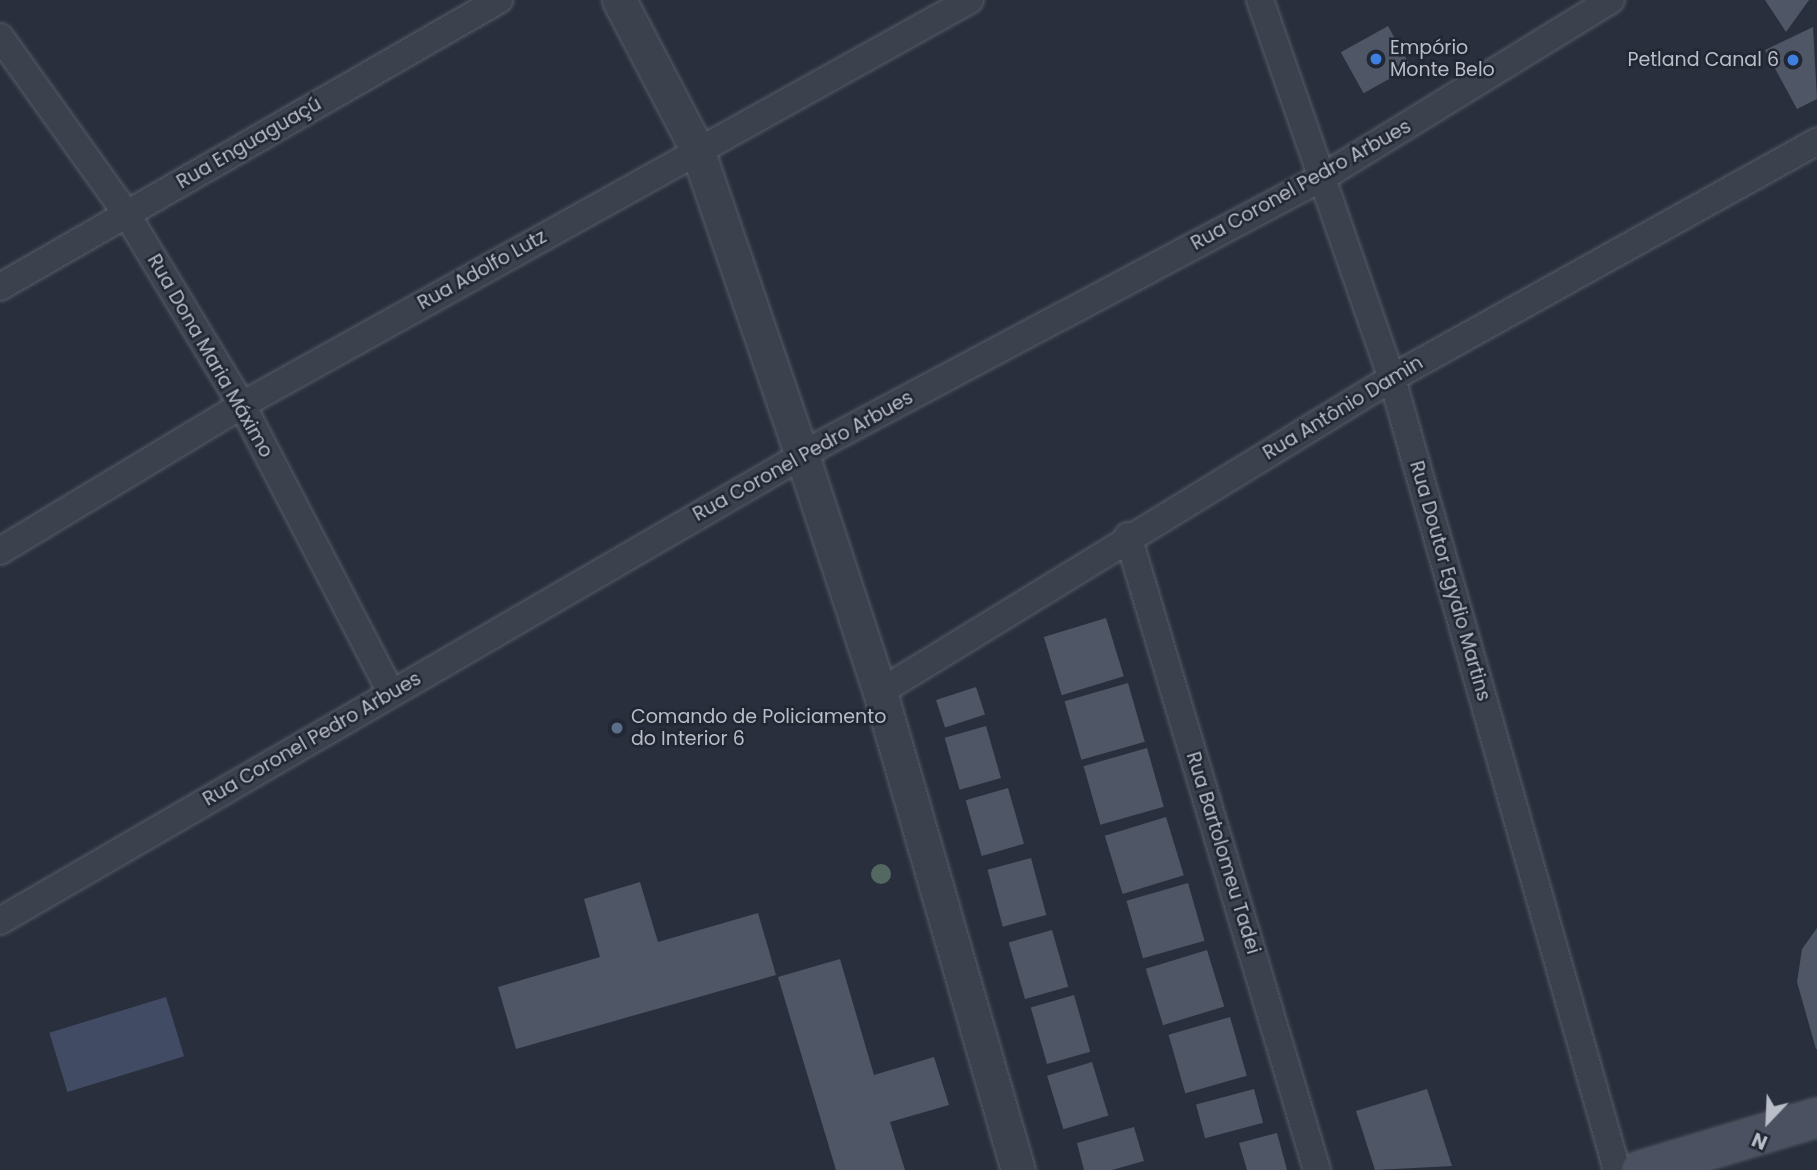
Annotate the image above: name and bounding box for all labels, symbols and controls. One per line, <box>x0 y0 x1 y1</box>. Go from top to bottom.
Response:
place label: Empório Monte Belo <box>1390 37 1495 81</box>
place label: Petland Canal 6 <box>1627 49 1779 71</box>
marker: Empório Monte Belo <box>1368 51 1384 67</box>
marker: Petland Canal 6 <box>1785 52 1801 68</box>
street label: Rua Enguaguaçú <box>173 92 325 194</box>
street label: Rua Coronel Pedro Arbues <box>1187 115 1415 255</box>
street label: Rua Adolfo Lutz <box>414 225 550 315</box>
street label: Rua Dona Maria Máximo <box>142 250 278 462</box>
street label: Rua Antônio Damin <box>1259 351 1427 465</box>
street label: Rua Coronel Pedro Arbues <box>689 386 917 526</box>
street label: Rua Doutor Egydio Martins <box>1405 458 1495 704</box>
street label: Rua Coronel Pedro Arbues <box>199 667 425 811</box>
place label: Comando de Policiamento do Interior 6 <box>631 706 886 750</box>
marker: Comando de Policiamento do Interior 6 <box>609 720 625 736</box>
street label: Rua Bartolomeu Tadei <box>1181 749 1265 957</box>
north arrow <box>1733 1086 1803 1156</box>
text: N <box>1748 1126 1771 1156</box>

